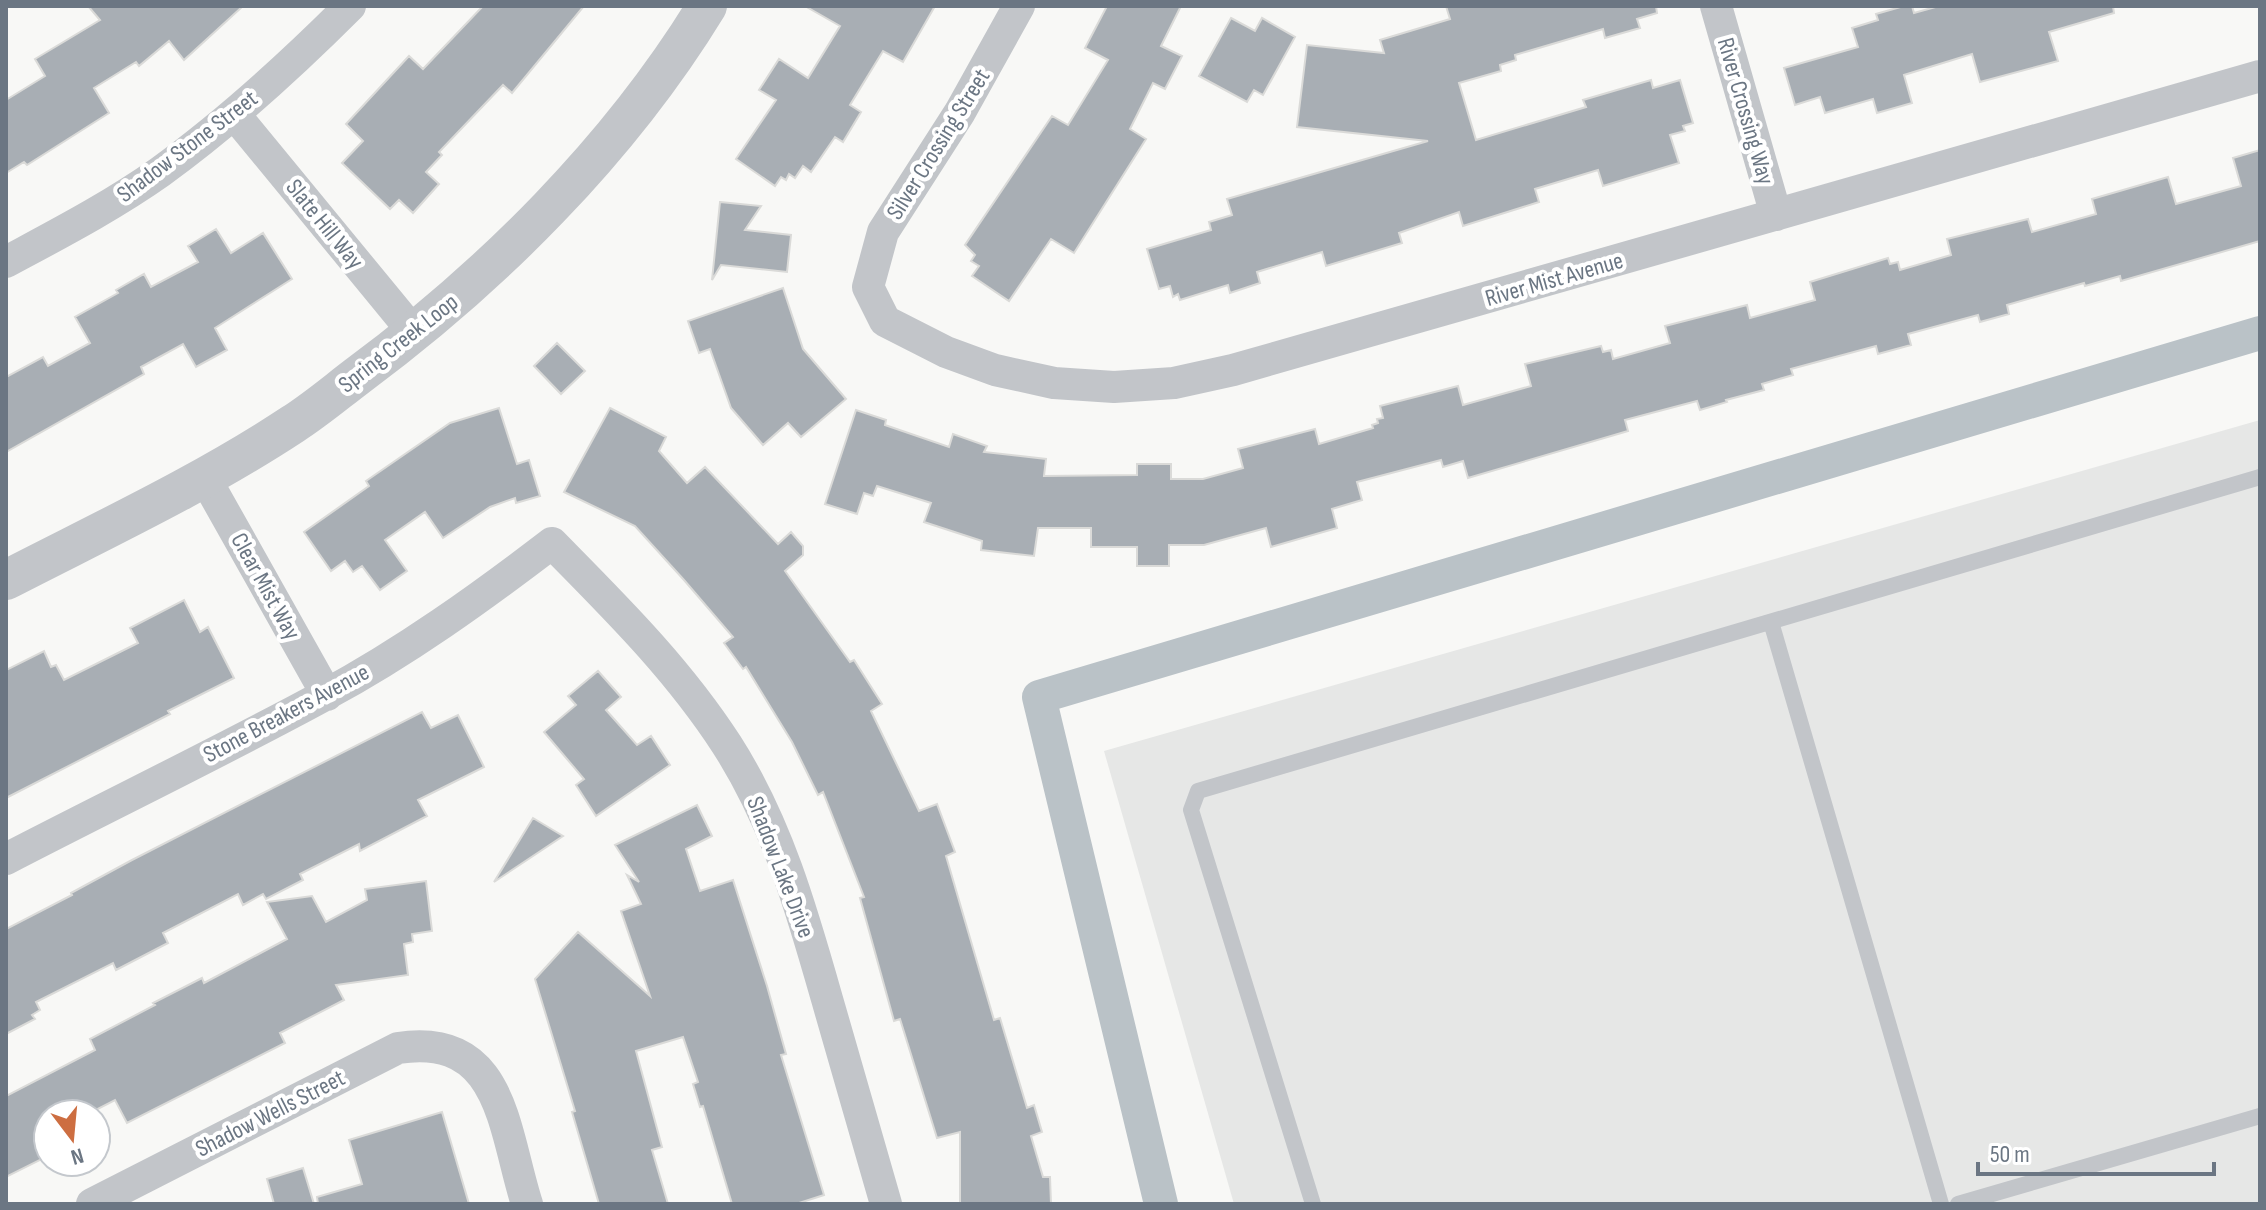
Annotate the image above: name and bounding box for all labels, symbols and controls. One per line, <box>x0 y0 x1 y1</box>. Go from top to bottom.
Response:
street label: River Crossing Way <box>1711 34 1780 188</box>
street label: Silver Crossing Street <box>880 63 996 225</box>
street label: Shadow Stone Street <box>111 84 263 209</box>
street label: Slate Hill Way <box>280 174 370 275</box>
street label: River Mist Avenue <box>1482 246 1626 313</box>
street label: Spring Creek Loop <box>333 288 464 399</box>
street label: Clear Mist Way <box>224 528 307 645</box>
street label: Stone Breakers Avenue <box>199 658 374 769</box>
street label: Shadow Lake Drive <box>740 792 821 942</box>
street label: Shadow Wells Street <box>191 1063 350 1164</box>
north arrow <box>32 1098 112 1178</box>
scale bar <box>1978 1126 2214 1176</box>
text: 50 m <box>1990 1140 2030 1169</box>
text: N <box>68 1141 86 1170</box>

